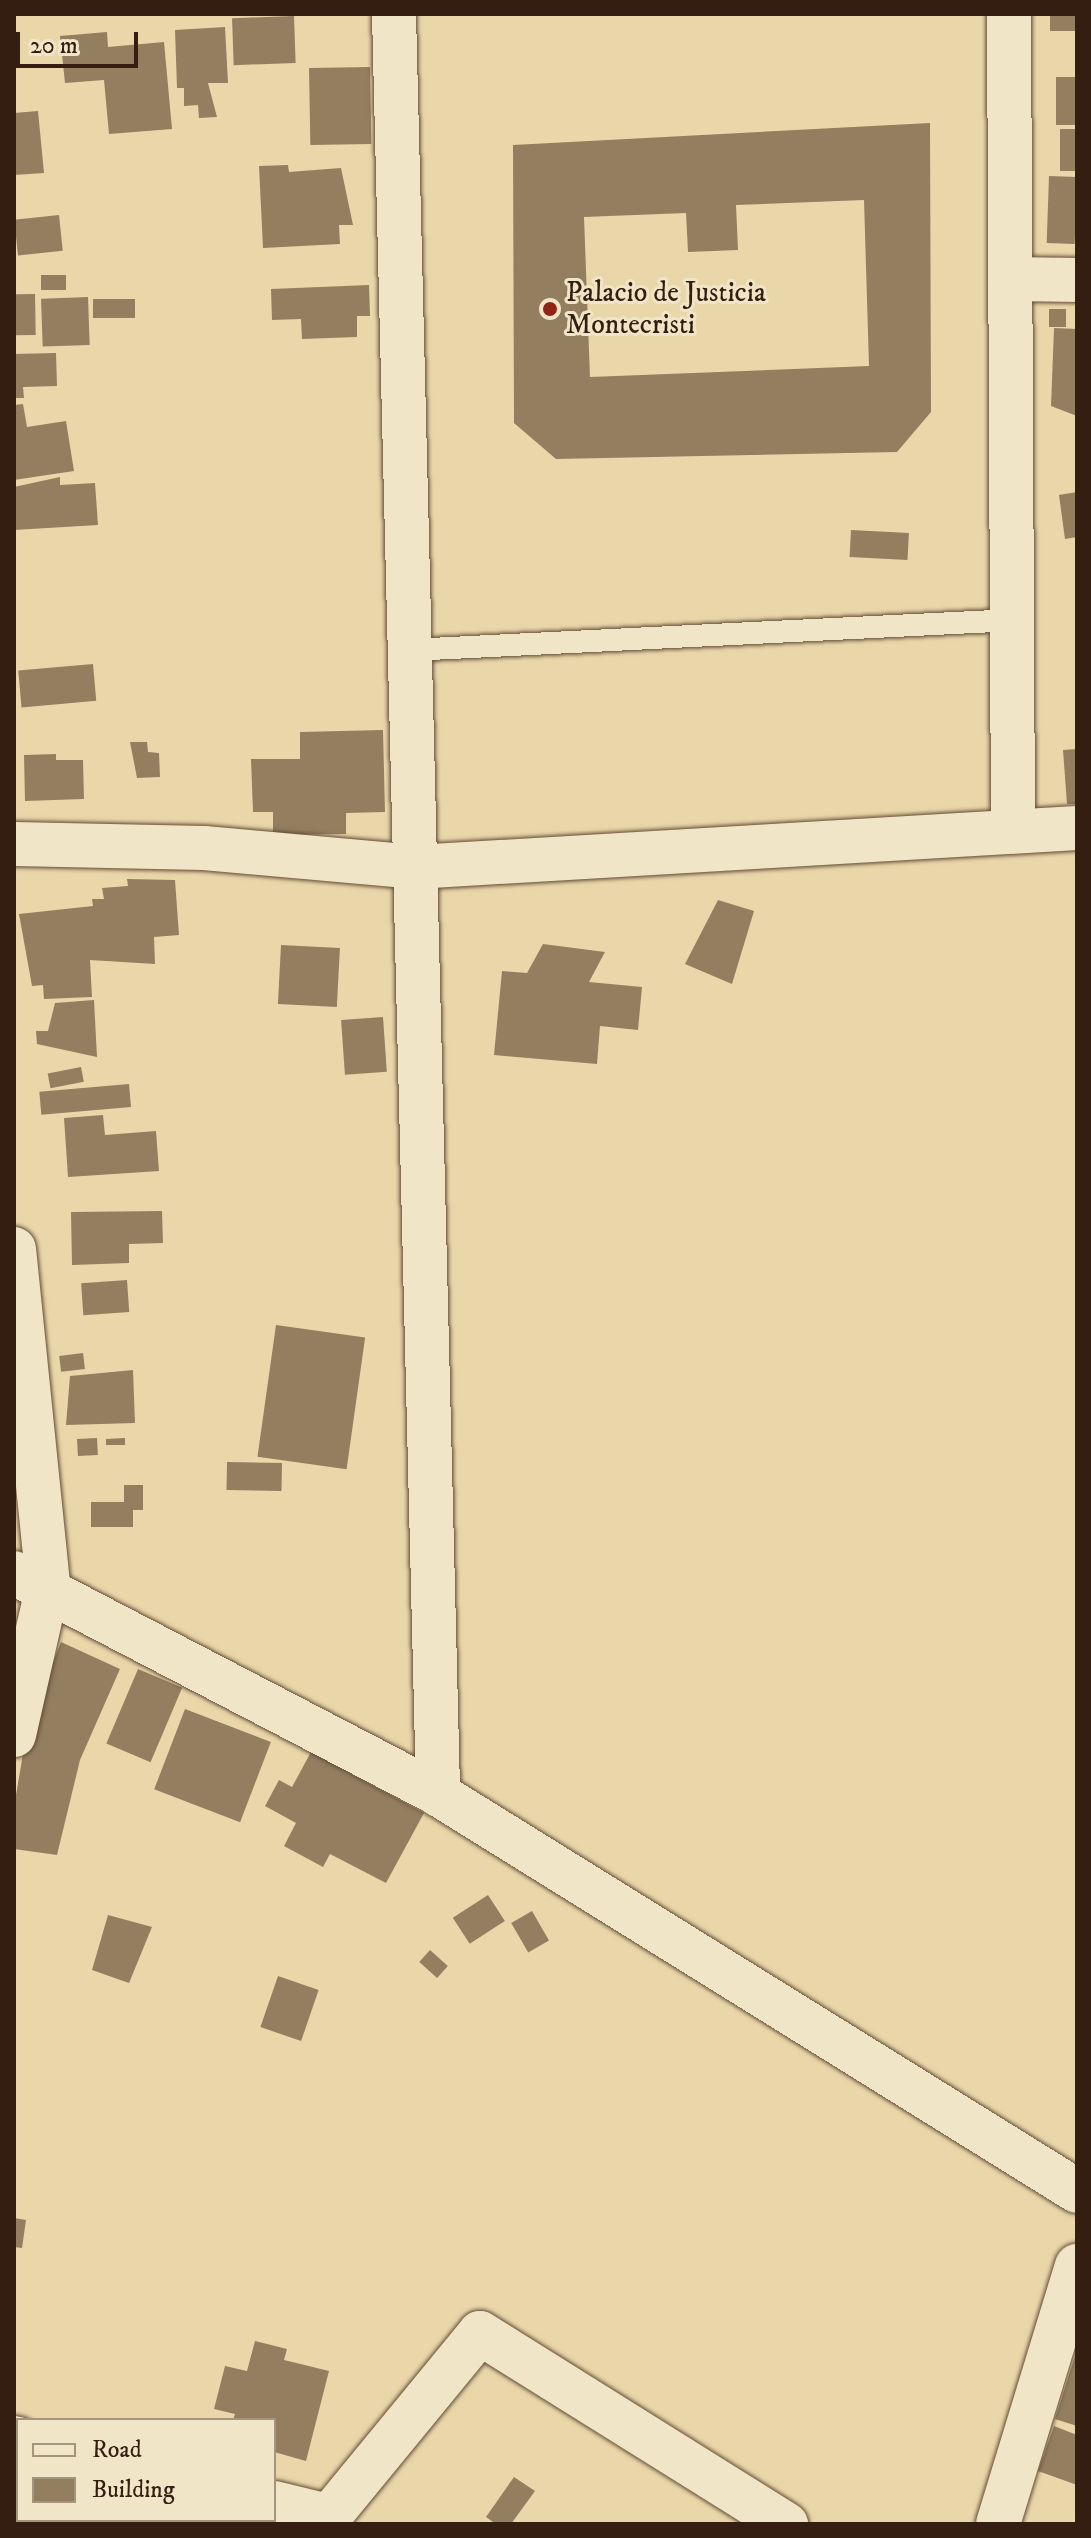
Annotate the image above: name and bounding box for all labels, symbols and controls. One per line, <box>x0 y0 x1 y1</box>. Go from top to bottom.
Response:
scale bar <box>20 16 142 66</box>
text: 20 m <box>30 31 78 61</box>
place label: Palacio de Justicia Montecristi <box>566 276 766 342</box>
marker: Palacio de Justicia Montecristi <box>541 300 559 318</box>
legend <box>16 2418 276 2522</box>
text: Road <box>92 2435 142 2465</box>
text: Building <box>92 2475 175 2505</box>

